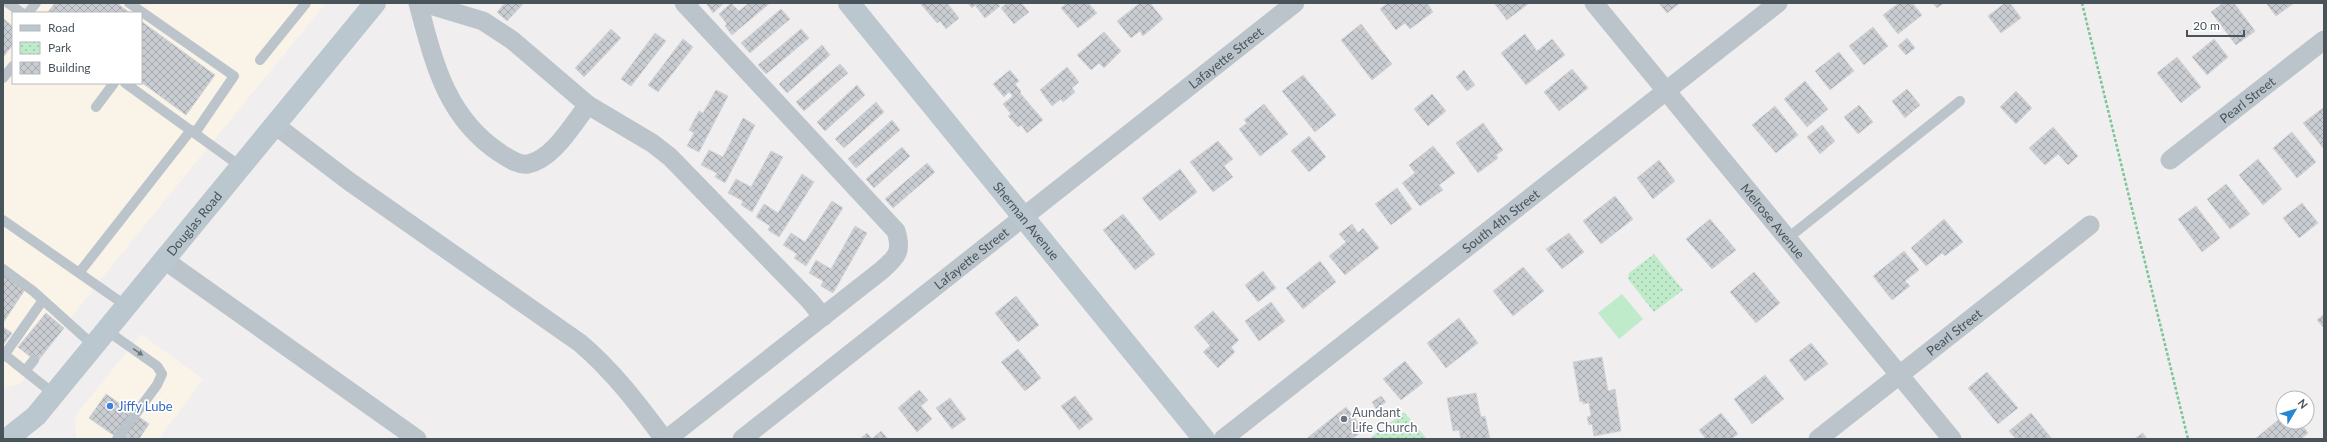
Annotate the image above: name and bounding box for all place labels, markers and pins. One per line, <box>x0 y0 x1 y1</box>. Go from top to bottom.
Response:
place label: Jiffy Lube <box>118 398 173 414</box>
marker: Jiffy Lube <box>105 401 115 411</box>
place label: Aundant Life Church <box>1352 404 1417 435</box>
marker: Aundant Life Church <box>1339 414 1349 424</box>

